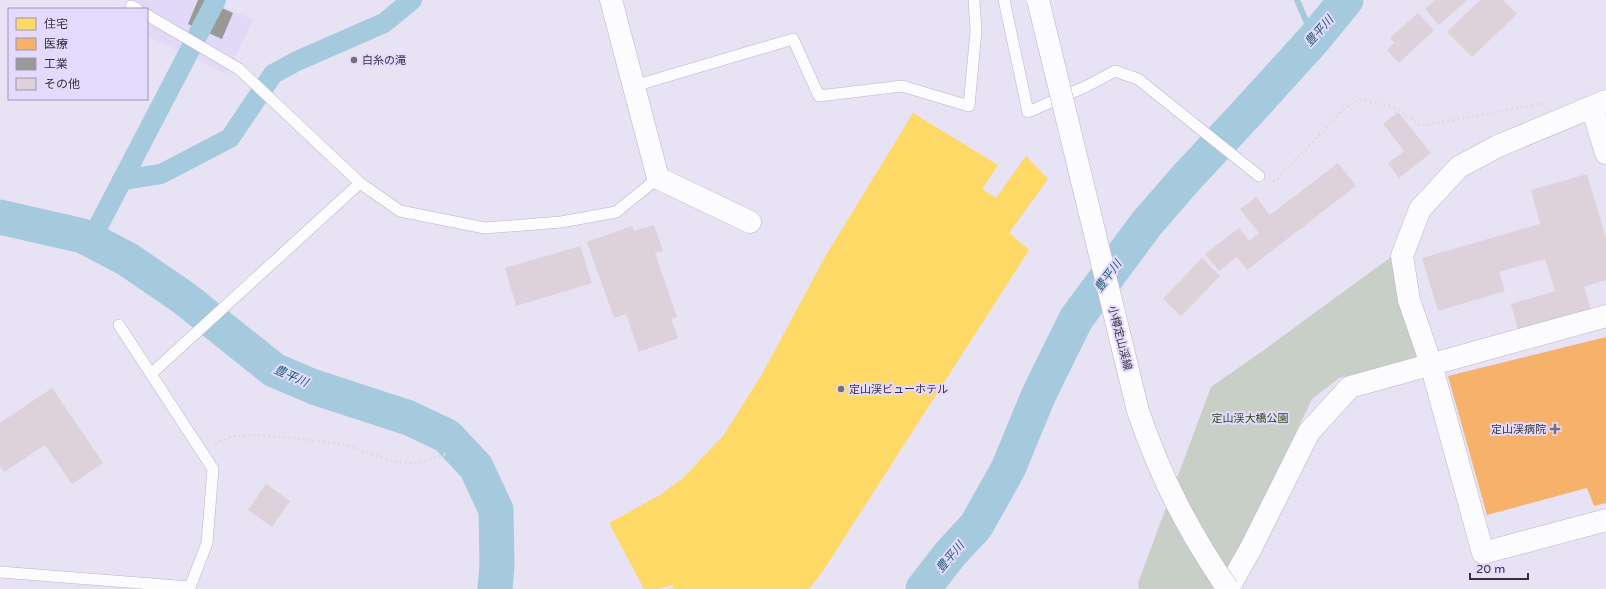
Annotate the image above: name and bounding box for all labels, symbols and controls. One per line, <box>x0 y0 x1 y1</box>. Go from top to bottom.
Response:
legend <box>8 8 148 100</box>
water label: 豊平川 <box>1302 11 1338 49</box>
text: 住宅 <box>44 17 68 31</box>
text: 医療 <box>44 37 68 51</box>
place label: 白糸の滝 <box>362 54 406 67</box>
marker: 白糸の滝 <box>349 55 359 65</box>
text: 工業 <box>44 57 68 71</box>
text: その他 <box>44 77 80 91</box>
water label: 豊平川 <box>1092 256 1126 295</box>
street label: 小樽定山渓線 <box>1106 304 1134 372</box>
water label: 豊平川 <box>272 362 312 391</box>
place label: 定山渓ビューホテル <box>849 383 948 396</box>
marker: 定山渓ビューホテル <box>836 384 846 394</box>
park label: 定山渓大橋公園 <box>1212 412 1289 425</box>
place label: 定山渓病院 <box>1491 423 1546 436</box>
marker: 定山渓病院 <box>1549 423 1561 435</box>
water label: 豊平川 <box>933 537 968 575</box>
scale bar <box>1470 555 1528 581</box>
text: 20 m <box>1476 562 1505 576</box>

